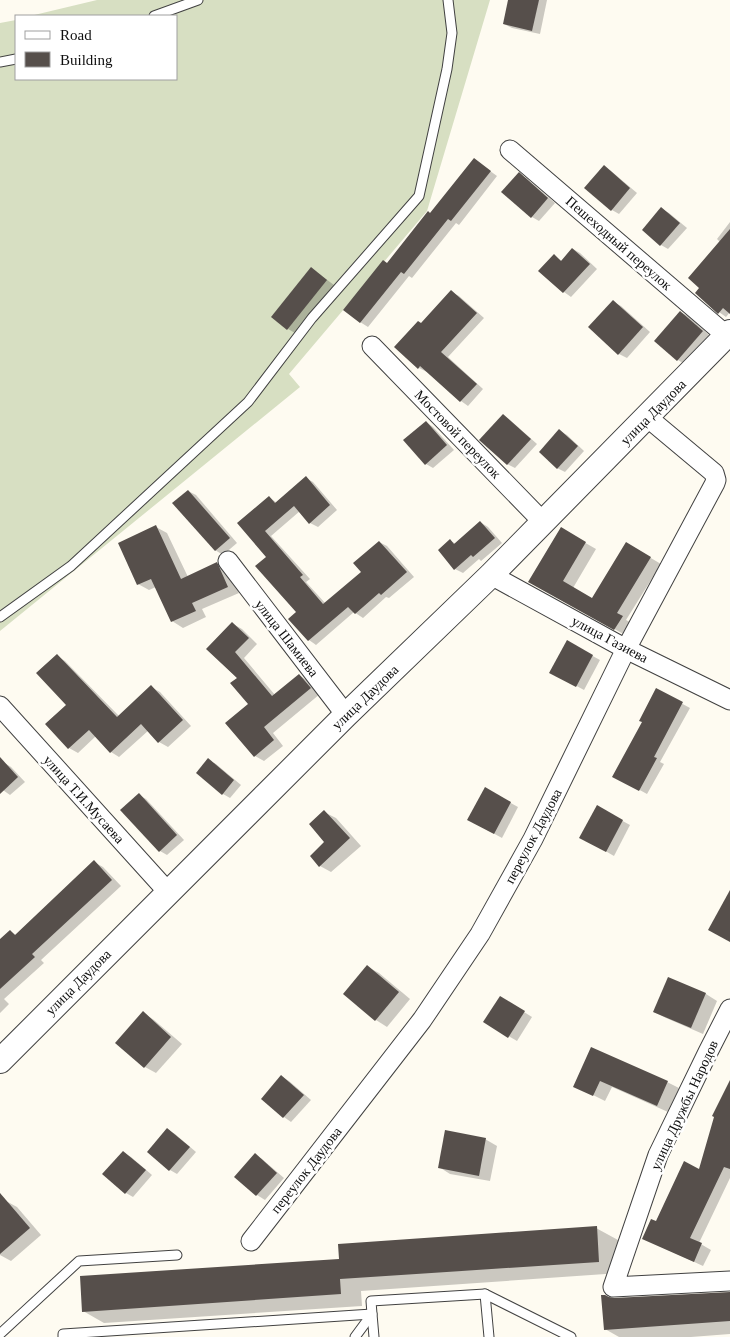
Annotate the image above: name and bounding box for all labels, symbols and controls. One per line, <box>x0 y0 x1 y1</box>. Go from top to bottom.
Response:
legend <box>15 15 178 80</box>
text: Road <box>60 27 92 43</box>
text: Building <box>60 52 113 68</box>
street label: Пешеходный переулок <box>563 193 675 293</box>
street label: улица Даудова <box>618 376 690 448</box>
street label: Мостовой переулок <box>412 387 504 482</box>
street label: улица Шамиева <box>252 597 322 680</box>
street label: улица Газиева <box>569 613 651 666</box>
street label: улица Даудова <box>329 662 402 733</box>
street label: улица Т.И.Мусаева <box>40 752 127 847</box>
street label: переулок Даудова <box>502 786 565 886</box>
street label: улица Даудова <box>43 946 115 1018</box>
street label: улица Дружбы Народов <box>648 1038 721 1172</box>
street label: переулок Даудова <box>268 1124 345 1216</box>

